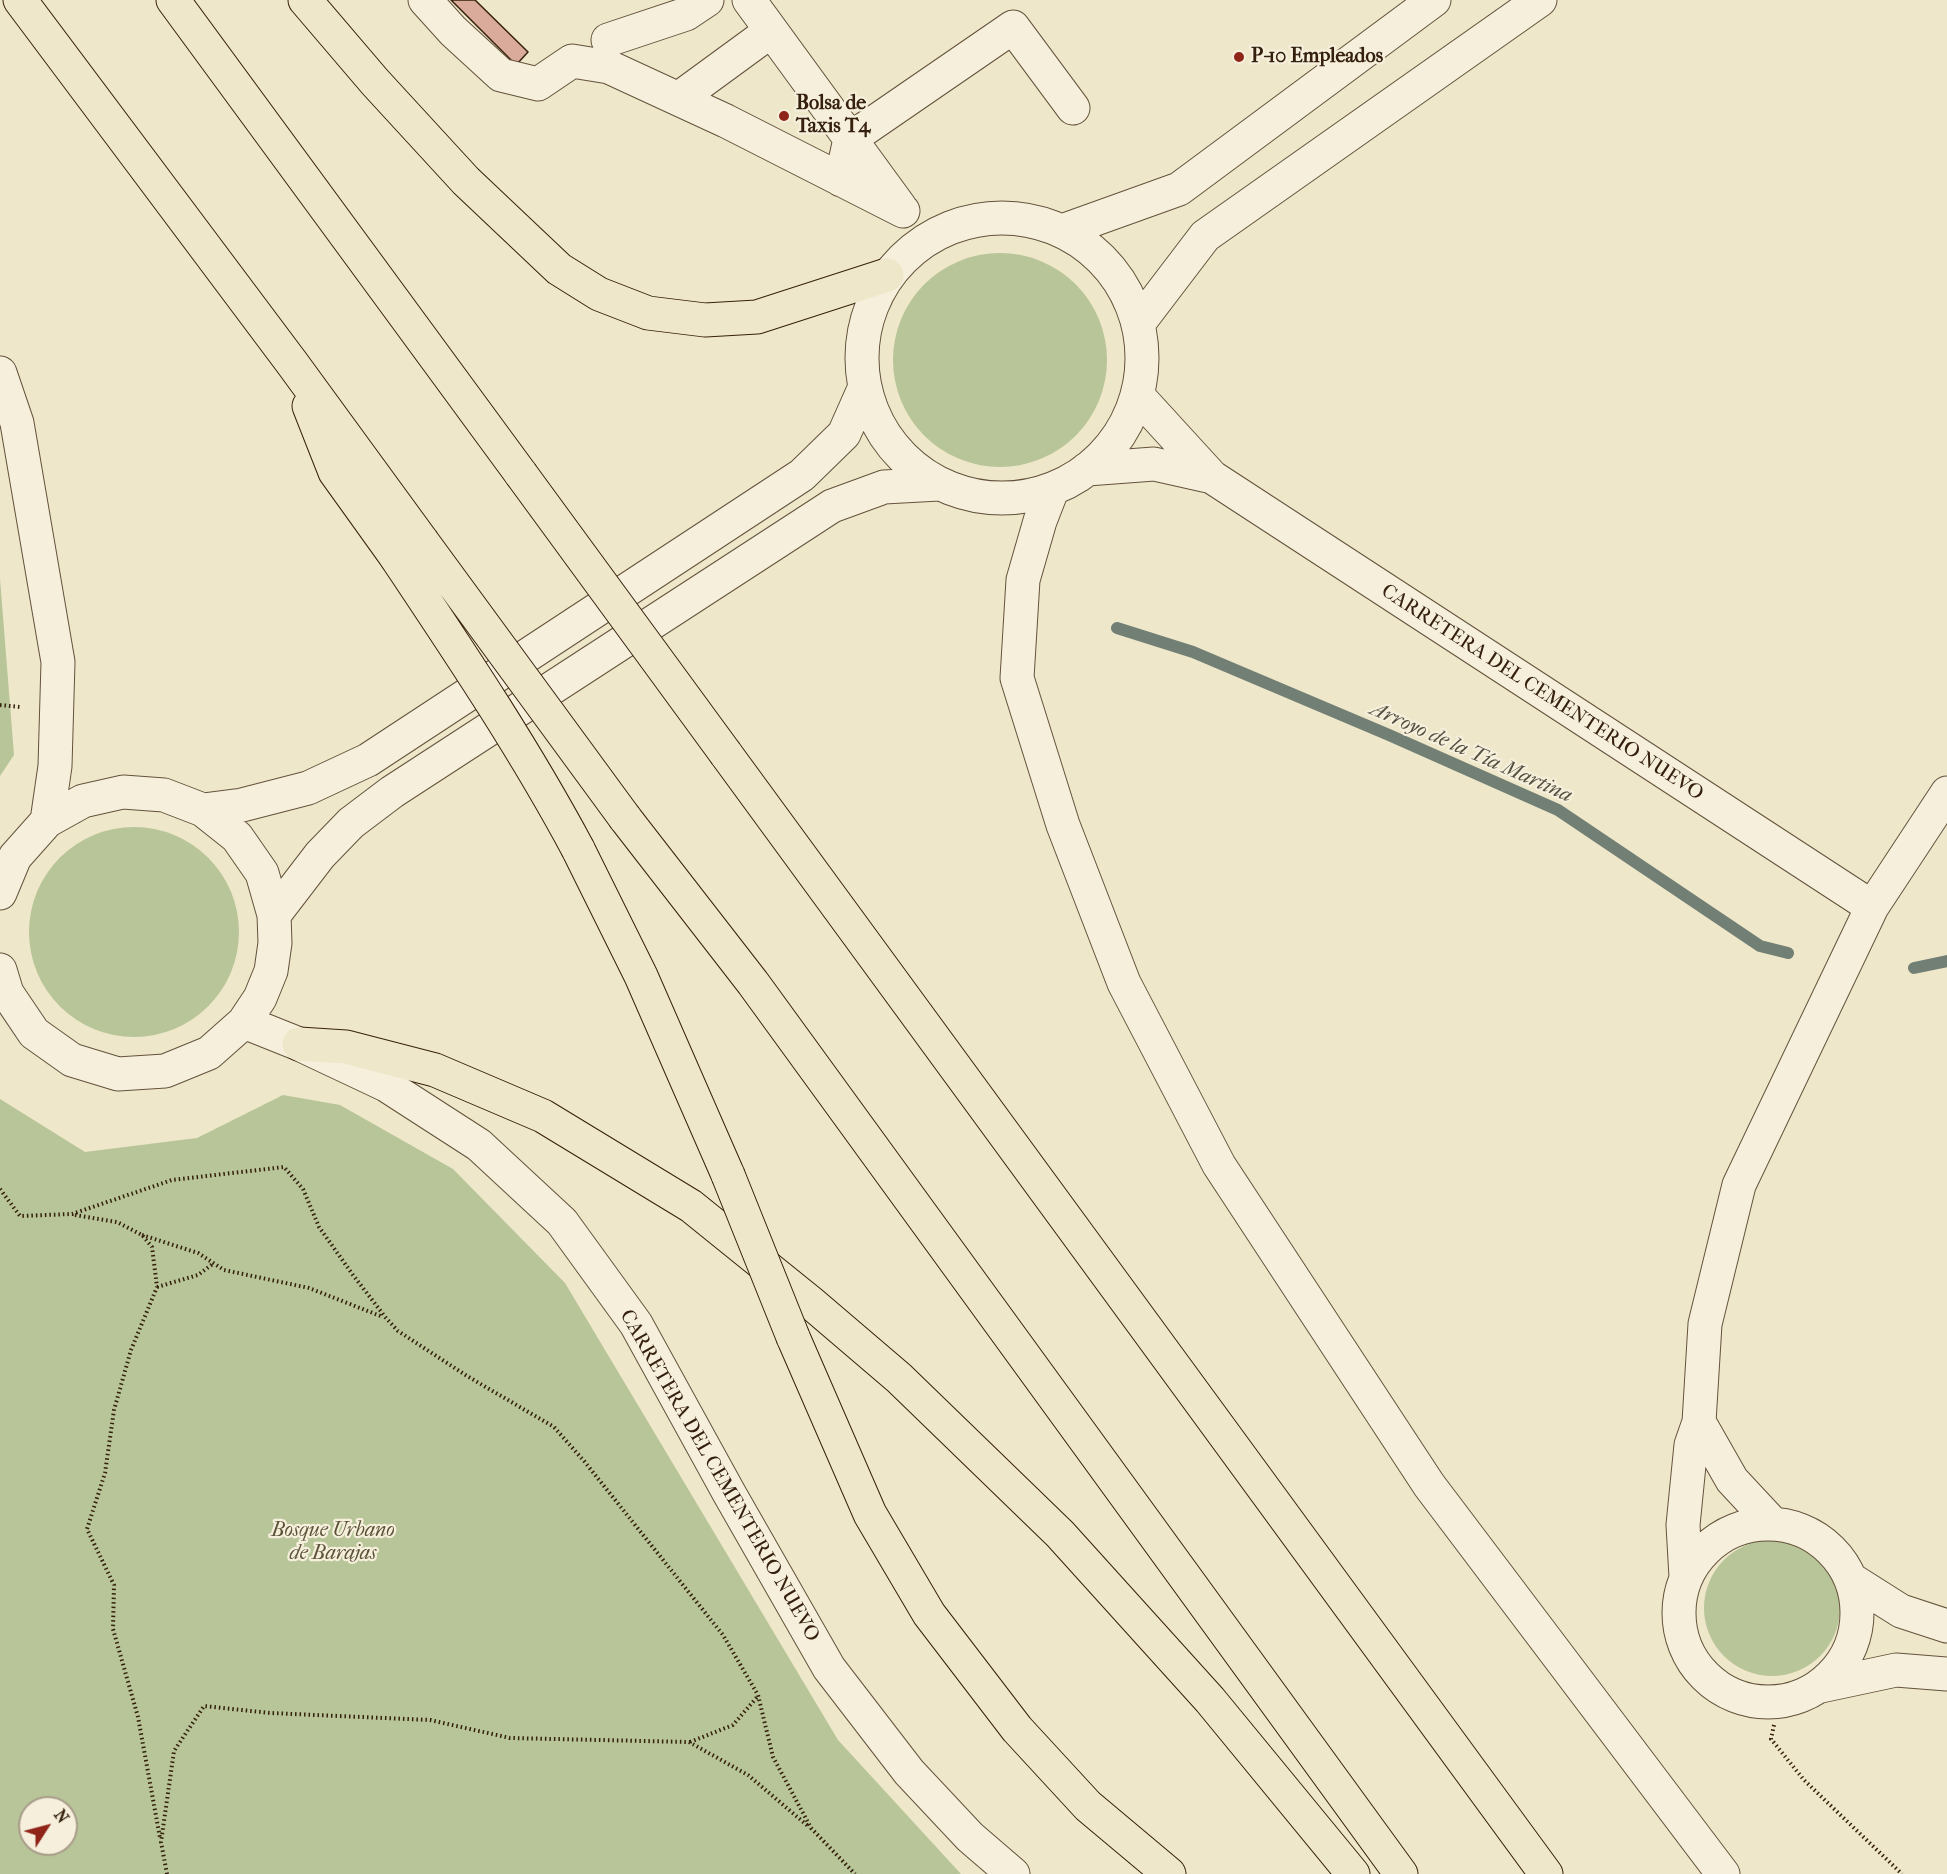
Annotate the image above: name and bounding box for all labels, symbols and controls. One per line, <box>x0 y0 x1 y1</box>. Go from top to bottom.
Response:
place label: P-10 Empleados <box>1251 45 1383 69</box>
marker: P-10 Empleados <box>1232 50 1246 64</box>
place label: Bolsa de Taxis T4 <box>796 92 870 139</box>
marker: Bolsa de Taxis T4 <box>777 109 791 123</box>
street label: CARRETERA DEL CEMENTERIO NUEVO <box>1376 580 1708 806</box>
water label: Arroyo de la Tía Martina <box>1366 697 1576 809</box>
street label: CARRETERA DEL CEMENTERIO NUEVO <box>614 1306 824 1646</box>
park label: Bosque Urbano de Barajas <box>271 1519 395 1566</box>
north arrow <box>18 1796 78 1856</box>
text: N <box>50 1806 73 1827</box>

